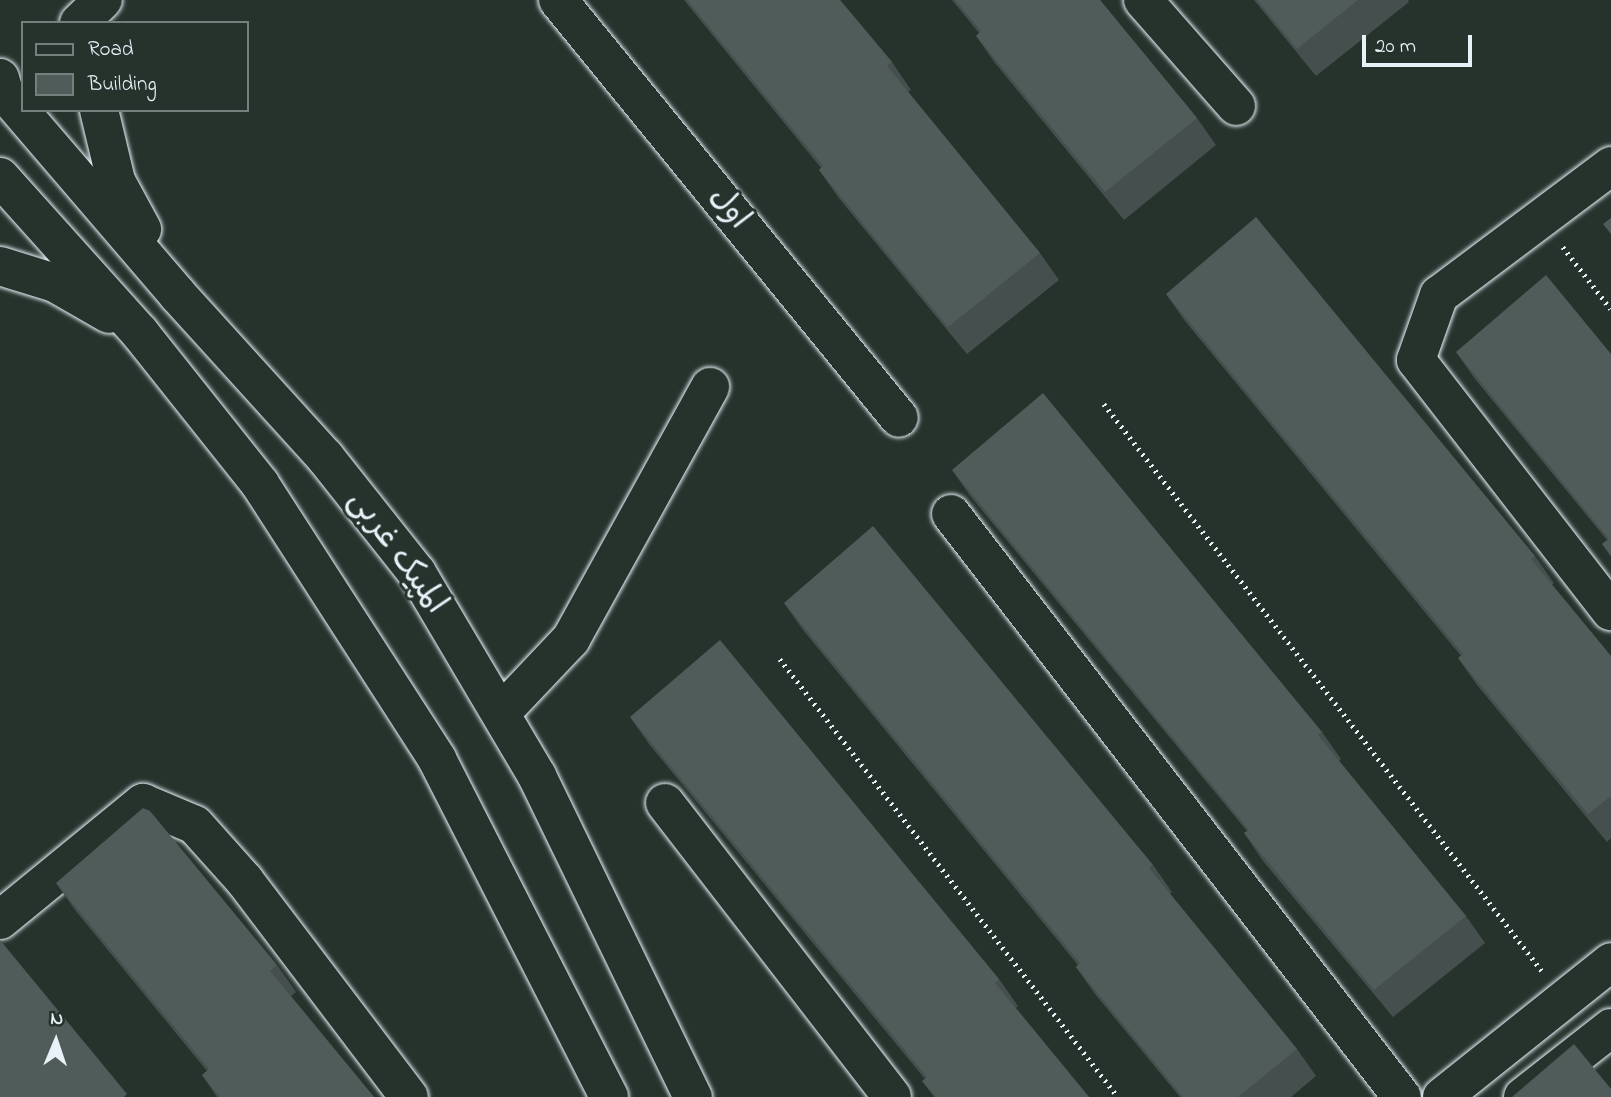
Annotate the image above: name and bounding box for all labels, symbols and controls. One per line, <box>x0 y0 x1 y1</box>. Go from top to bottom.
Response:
legend <box>21 21 248 112</box>
scale bar <box>1366 21 1476 65</box>
text: 20 m <box>1375 32 1416 62</box>
text: Road <box>88 35 134 65</box>
text: Building <box>88 70 157 100</box>
street label: اول <box>699 180 757 238</box>
street label: المپیک غربی <box>338 484 454 622</box>
north arrow <box>21 1006 91 1076</box>
text: N <box>50 1006 64 1033</box>

